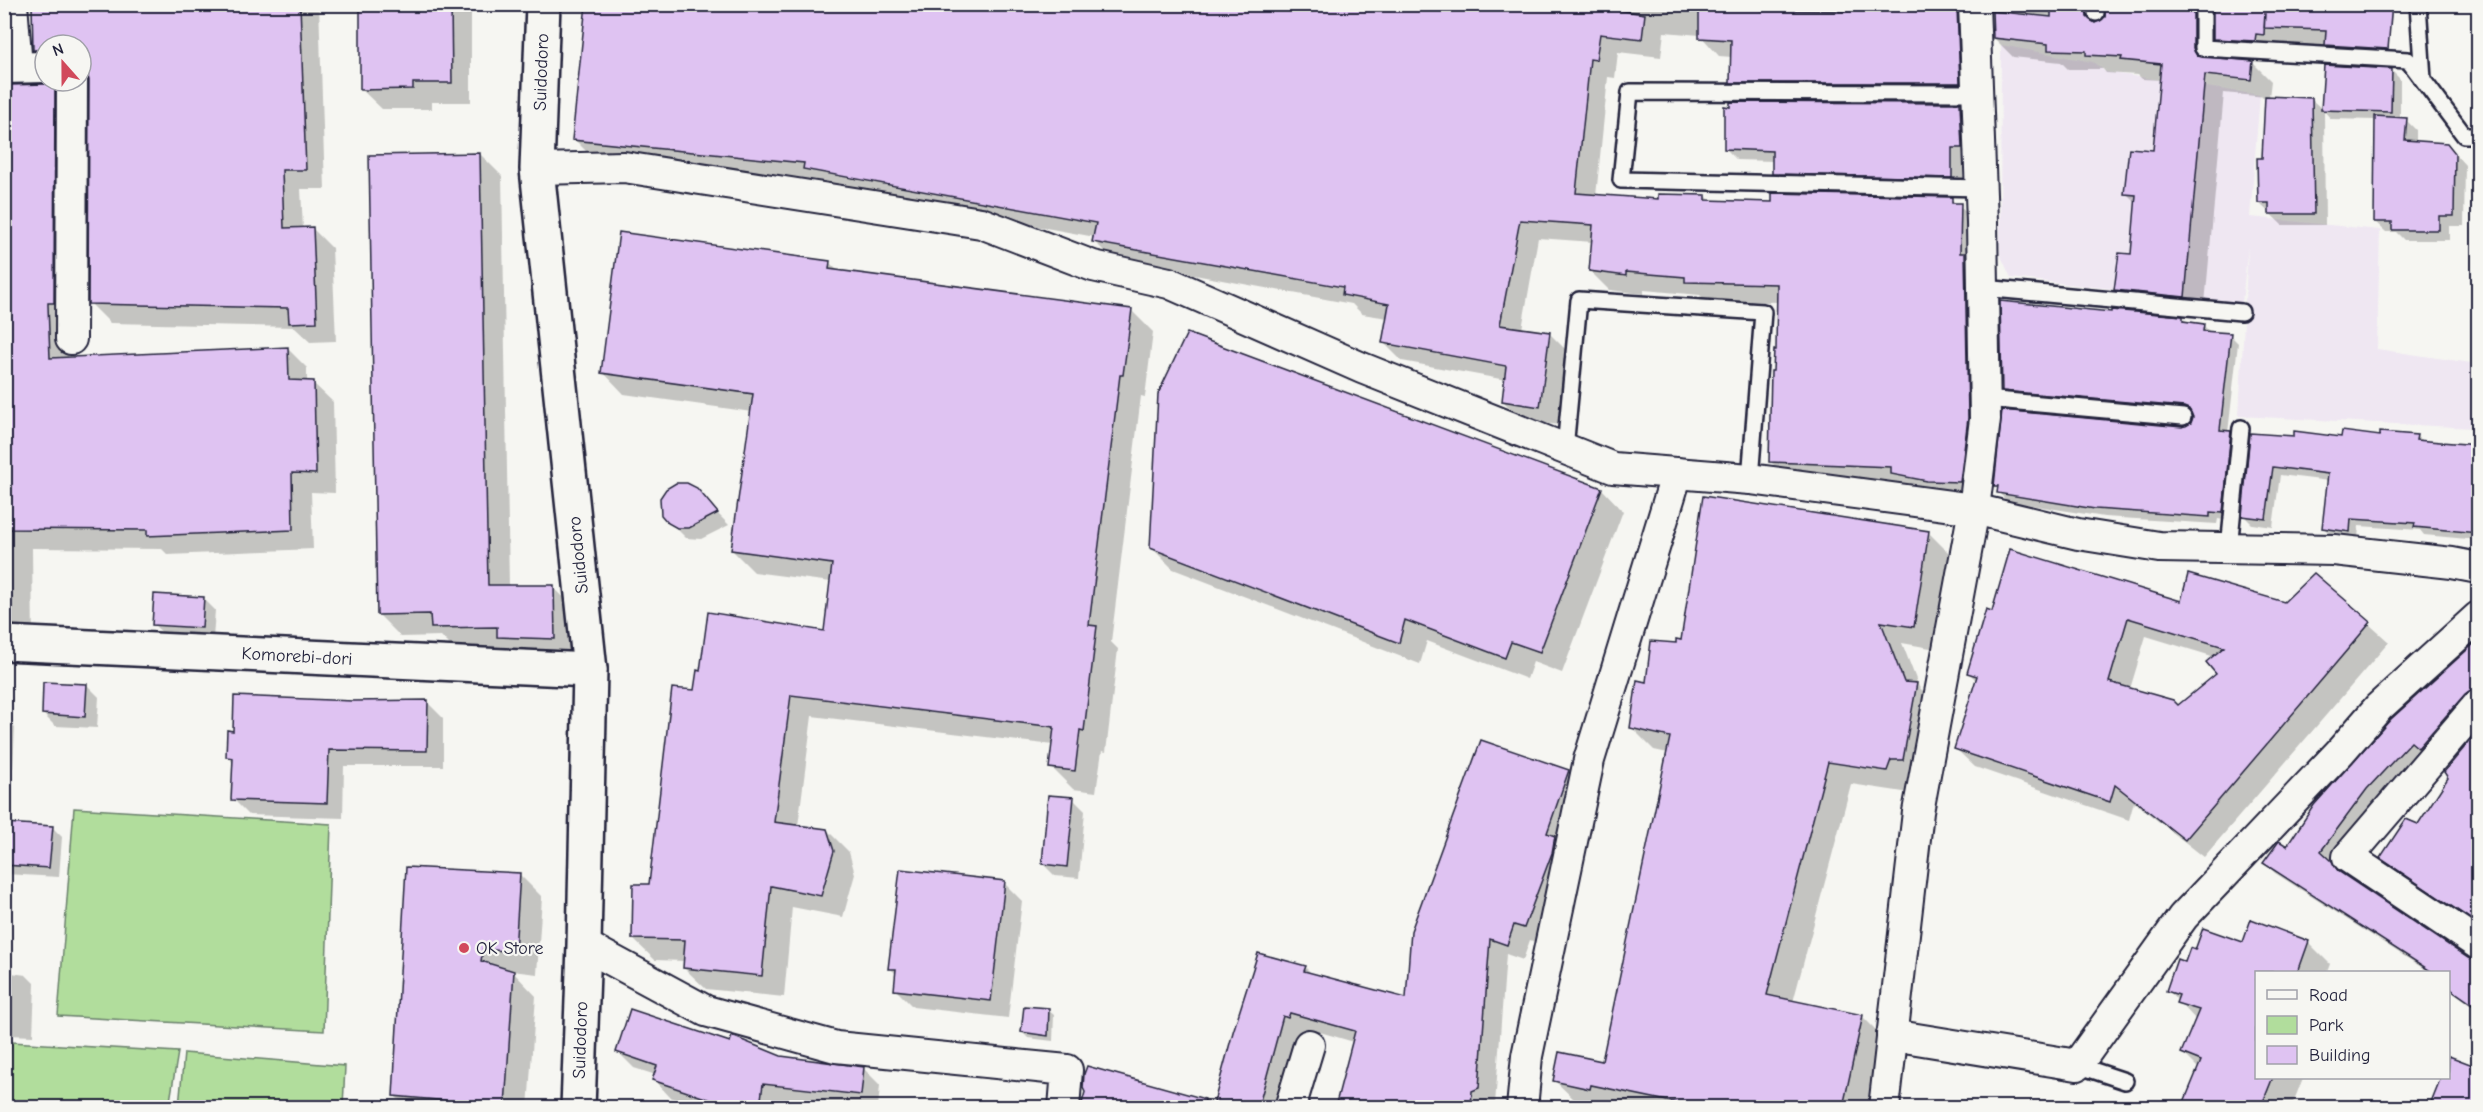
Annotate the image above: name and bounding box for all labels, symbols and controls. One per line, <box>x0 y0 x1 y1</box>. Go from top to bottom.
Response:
north arrow <box>33 33 93 93</box>
street label: Suidodoro <box>530 33 553 111</box>
text: N <box>50 40 66 60</box>
street label: Suidodoro <box>564 515 593 595</box>
street label: Komorebi-dori <box>241 643 353 670</box>
place label: OK Store <box>476 938 544 959</box>
marker: OK Store <box>457 941 471 955</box>
legend <box>2255 971 2450 1079</box>
text: Road <box>2309 985 2348 1006</box>
street label: Suidodoro <box>569 1001 592 1079</box>
text: Park <box>2309 1015 2344 1036</box>
text: Building <box>2309 1045 2371 1066</box>

